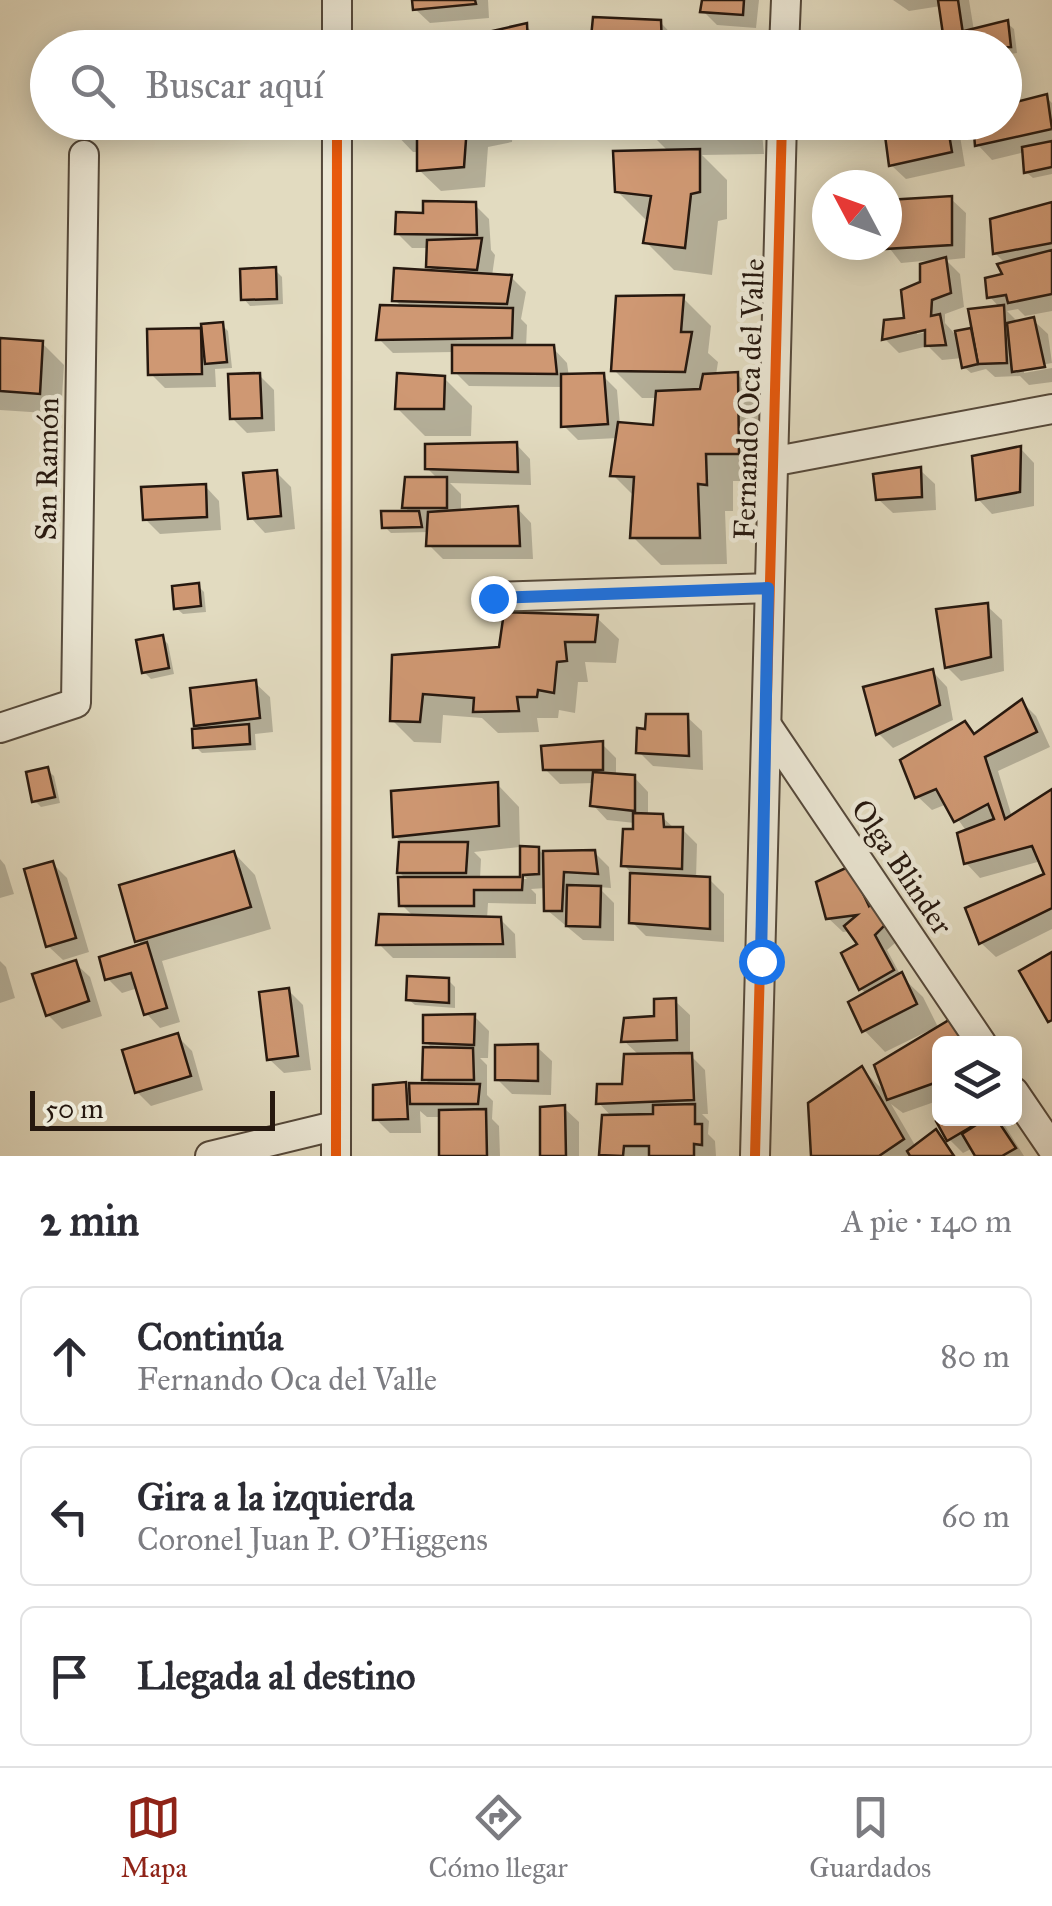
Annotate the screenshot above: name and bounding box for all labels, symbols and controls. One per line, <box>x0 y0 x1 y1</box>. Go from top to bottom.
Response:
search box <box>30 30 1022 140</box>
icon: search <box>65 58 120 113</box>
text: Buscar aquí <box>145 62 324 108</box>
north arrow <box>812 170 902 260</box>
street label: Fernando Oca del Valle <box>726 258 772 540</box>
street label: San Ramón <box>28 397 66 541</box>
route end <box>471 576 517 622</box>
street label: Olga Blinder <box>844 793 961 942</box>
route start <box>739 939 785 985</box>
map controls <box>932 1036 1022 1126</box>
button: layers <box>932 1036 1022 1126</box>
scale bar <box>30 1086 275 1130</box>
text: 50 m <box>45 1091 104 1126</box>
text: 2 min <box>40 1195 139 1247</box>
text: A pie · 140 m <box>842 1202 1012 1241</box>
text: Continúa <box>137 1314 283 1360</box>
icon: ahead <box>42 1329 97 1384</box>
text: 80 m <box>941 1337 1010 1376</box>
text: Fernando Oca del Valle <box>137 1360 437 1399</box>
text: Gira a la izquierda <box>137 1474 414 1520</box>
icon: left <box>42 1489 97 1544</box>
text: 60 m <box>941 1497 1010 1536</box>
text: Coronel Juan P. O'Higgens <box>137 1520 488 1559</box>
icon: arrive <box>42 1649 97 1704</box>
text: Llegada al destino <box>137 1653 416 1699</box>
tab: Mapa <box>121 1790 187 1885</box>
tab: Cómo llegar <box>429 1790 568 1885</box>
tab: Guardados <box>809 1790 931 1885</box>

